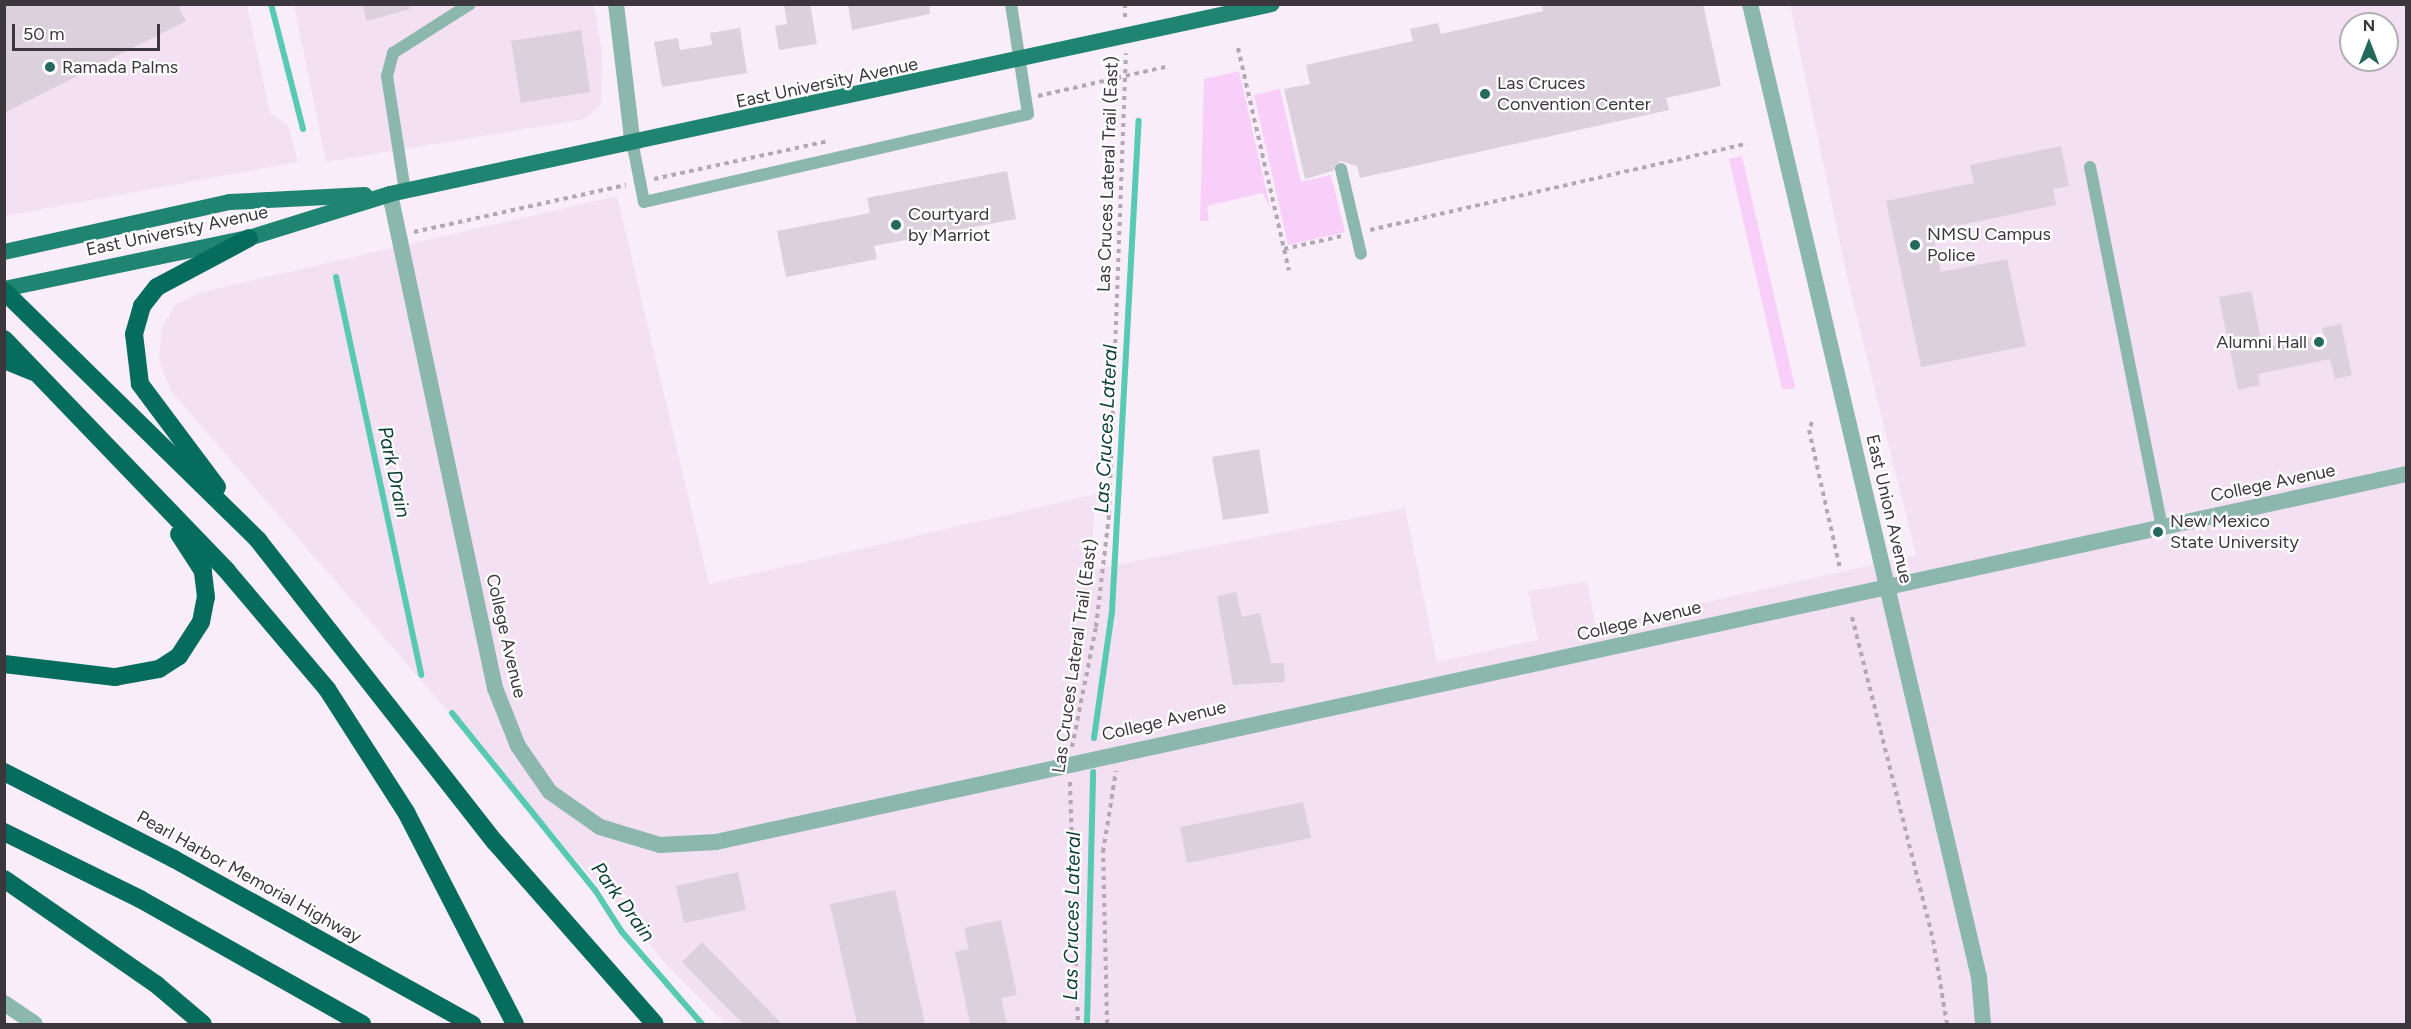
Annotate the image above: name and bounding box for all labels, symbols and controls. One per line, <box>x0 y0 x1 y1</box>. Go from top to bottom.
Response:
scale bar <box>15 12 164 50</box>
north arrow <box>2339 12 2399 72</box>
text: N <box>2363 16 2375 35</box>
text: 50 m <box>23 23 65 45</box>
street label: East University Avenue <box>734 53 920 113</box>
place label: Ramada Palms <box>62 56 178 78</box>
street label: Las Cruces Lateral Trail (East) <box>1093 56 1123 292</box>
marker: Ramada Palms <box>43 60 57 74</box>
place label: Las Cruces Convention Center <box>1497 73 1651 116</box>
marker: Las Cruces Convention Center <box>1478 87 1492 101</box>
street label: East University Avenue <box>84 201 270 261</box>
place label: Courtyard by Marriot <box>908 204 990 246</box>
marker: Courtyard by Marriot <box>889 218 903 232</box>
place label: NMSU Campus Police <box>1927 224 2051 266</box>
marker: NMSU Campus Police <box>1908 238 1922 252</box>
place label: Alumni Hall <box>2216 331 2307 353</box>
marker: Alumni Hall <box>2312 335 2326 349</box>
water label: Las Cruces Lateral <box>1090 344 1122 514</box>
water label: Park Drain <box>373 424 415 520</box>
street label: East Union Avenue <box>1861 432 1917 586</box>
street label: College Avenue <box>2209 459 2337 507</box>
place label: New Mexico State University <box>2170 511 2299 554</box>
marker: New Mexico State University <box>2151 525 2165 539</box>
street label: Las Cruces Lateral Trail (East) <box>1048 537 1102 775</box>
street label: College Avenue <box>481 572 531 700</box>
street label: College Avenue <box>1575 596 1703 646</box>
street label: College Avenue <box>1100 696 1228 746</box>
street label: Pearl Harbor Memorial Highway <box>133 806 365 948</box>
water label: Las Cruces Lateral <box>1059 831 1085 1001</box>
water label: Park Drain <box>586 857 660 947</box>

